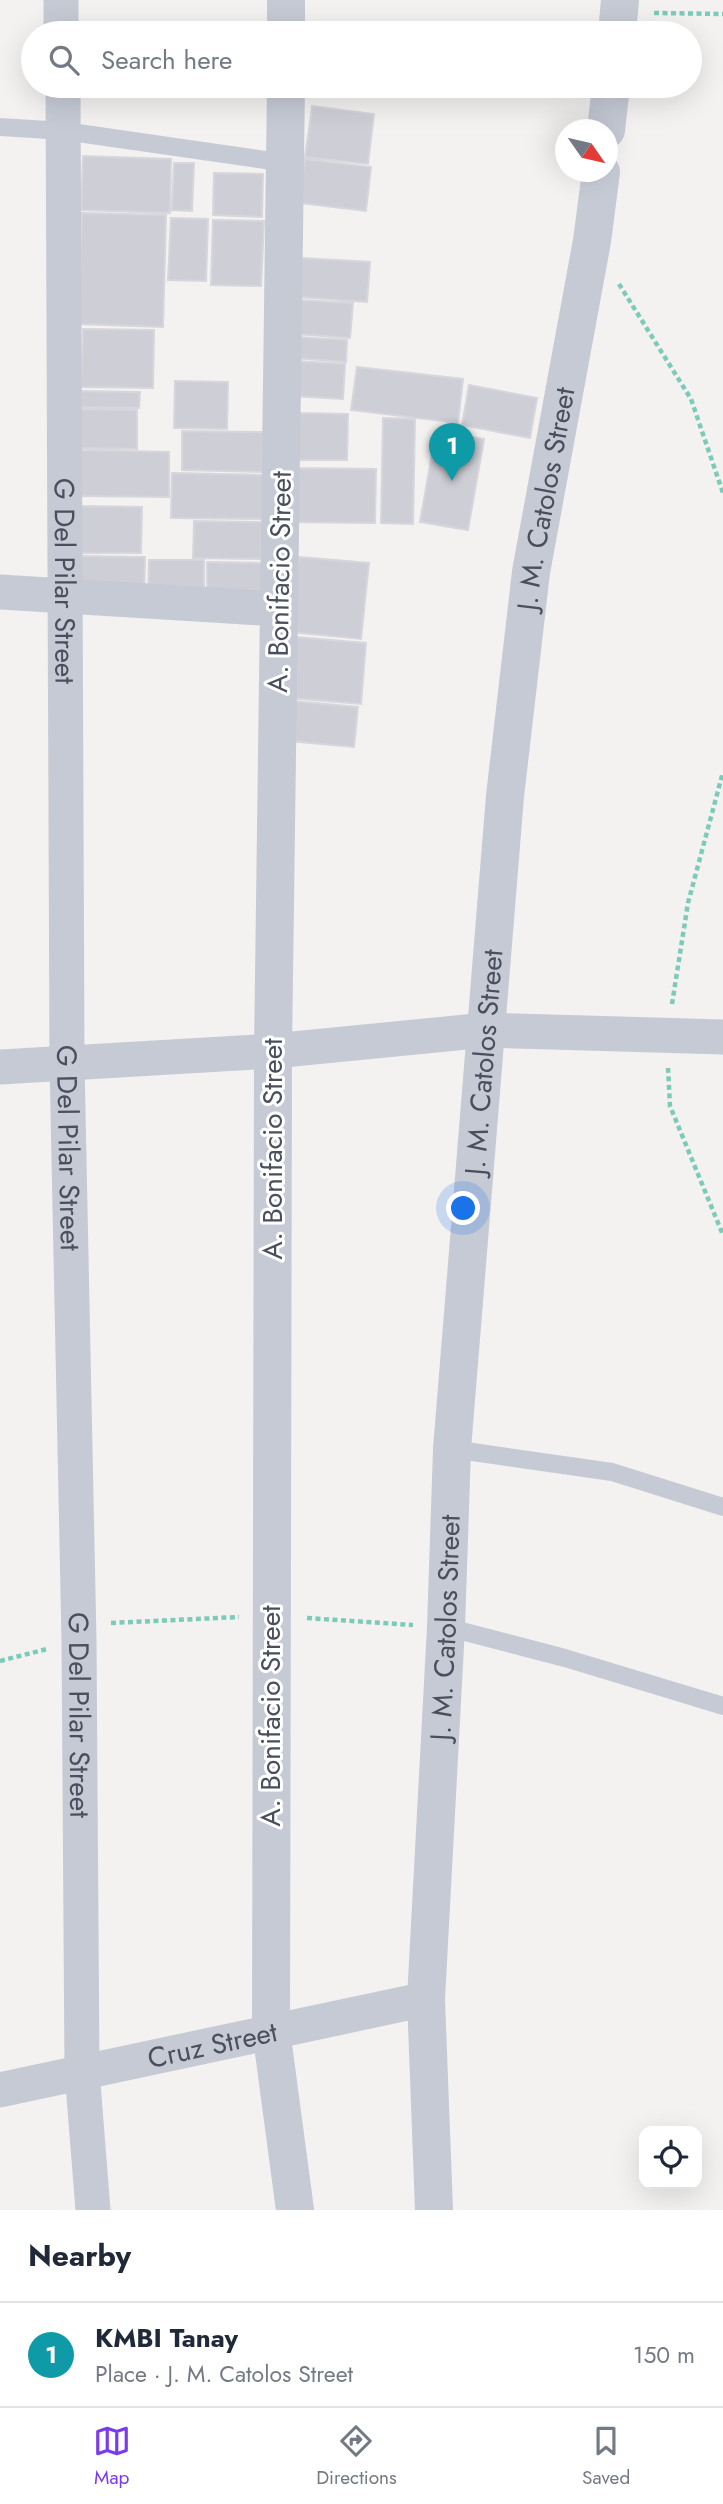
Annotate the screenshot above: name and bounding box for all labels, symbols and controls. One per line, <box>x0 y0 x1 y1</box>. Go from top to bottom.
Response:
search box <box>21 21 702 98</box>
icon: search <box>45 41 83 79</box>
text: Search here <box>101 41 233 79</box>
north arrow <box>555 119 618 182</box>
street label: J. M. Catolos Street <box>506 384 586 617</box>
pin: 1 <box>429 423 475 481</box>
street label: A. Bonifacio Street <box>257 471 302 693</box>
street label: G Del Pilar Street <box>44 478 85 684</box>
street label: J. M. Catolos Street <box>454 948 514 1180</box>
street label: A. Bonifacio Street <box>252 1038 293 1260</box>
street label: G Del Pilar Street <box>46 1045 91 1252</box>
your location <box>446 1191 480 1225</box>
street label: J. M. Catolos Street <box>420 1514 471 1746</box>
street label: A. Bonifacio Street <box>250 1605 291 1827</box>
street label: G Del Pilar Street <box>57 1612 100 1818</box>
street label: Cruz Street <box>144 2011 281 2079</box>
map controls <box>639 2126 702 2189</box>
button: locate <box>639 2126 702 2189</box>
text: Nearby <box>28 2234 131 2277</box>
text: KMBI Tanay <box>95 2319 238 2357</box>
text: 1 <box>45 2338 57 2372</box>
text: 150 m <box>633 2338 695 2372</box>
text: Place · J. M. Catolos Street <box>95 2357 353 2391</box>
tab: Map <box>93 2422 131 2491</box>
tab: Directions <box>316 2422 397 2491</box>
tab: Saved <box>582 2422 630 2491</box>

